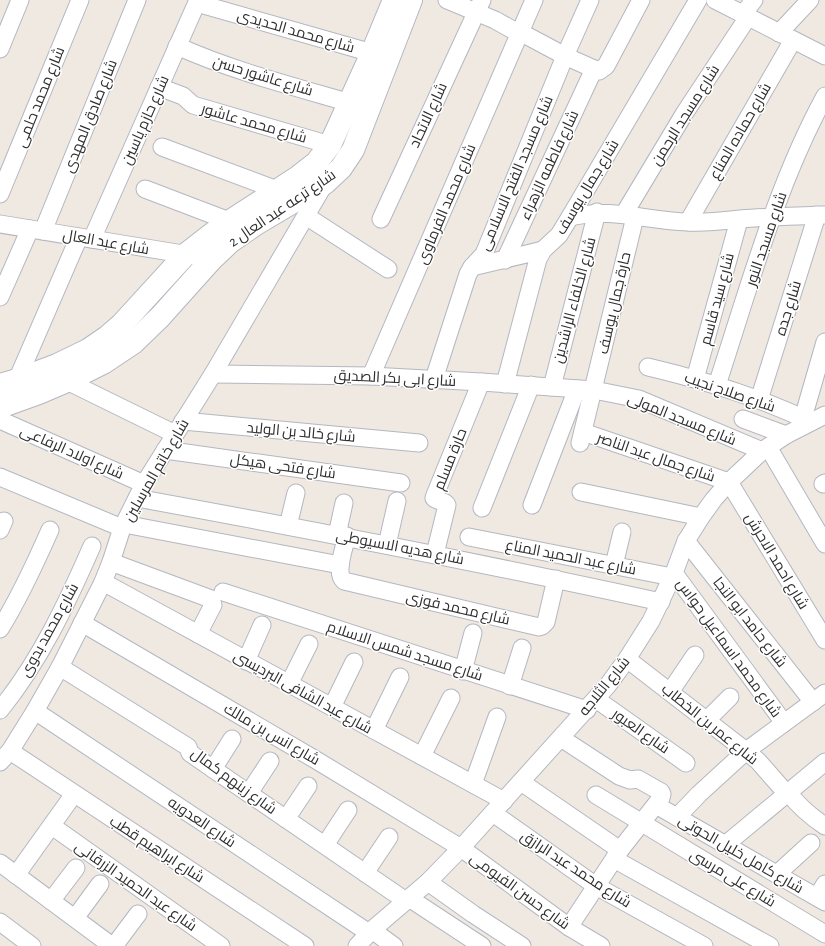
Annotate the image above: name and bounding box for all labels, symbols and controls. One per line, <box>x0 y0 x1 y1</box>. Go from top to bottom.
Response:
street label: شارع محمد الحديدى <box>235 7 357 58</box>
street label: شارع محمد حلمى <box>13 44 70 151</box>
street label: شارع عاشور حسن <box>210 53 315 102</box>
street label: شارع صادق المهدى <box>60 57 123 176</box>
street label: شارع مسجد الرحمن <box>648 62 725 170</box>
street label: شارع حازم ياسين <box>118 73 175 168</box>
street label: شارع الاتحاد <box>406 80 453 151</box>
street label: شارع حماده المناع <box>706 80 777 183</box>
street label: شارع مسجد الفتح الاسلامى <box>476 93 559 254</box>
street label: شارع محمد عاشور <box>198 100 309 149</box>
street label: شارع فاطمه الزهراء <box>517 108 584 223</box>
street label: شارع جمال يوسف <box>552 137 624 239</box>
street label: شارع محمد الفرماوى <box>413 142 481 268</box>
street label: شارع ترعه عبد العال 2 <box>226 166 340 252</box>
street label: شارع مسجد النور <box>742 190 792 290</box>
street label: شارع عبد العال <box>61 227 150 260</box>
street label: شارع الخلفاء الراشدين <box>549 235 601 365</box>
street label: حارة جمال يوسف <box>595 251 634 356</box>
street label: شارع سيد قاسم <box>697 251 740 348</box>
street label: شارع جده <box>772 279 807 338</box>
street label: شارع ابى بكر الصديق <box>333 367 457 392</box>
street label: شارع صلاح نجيب <box>682 369 777 418</box>
street label: شارع مسجد المولى <box>624 390 739 451</box>
street label: شارع خاتم المرسلين <box>120 416 194 525</box>
street label: شارع خالد بن الوليد <box>246 419 356 448</box>
street label: شارع اولاد الرفاعى <box>17 422 126 485</box>
street label: حارة مسلم <box>431 426 471 493</box>
street label: شارع جمال عبد الناصر <box>593 429 717 488</box>
street label: شارع فتحى هيكل <box>229 451 337 484</box>
street label: شارع احمد الاحرش <box>739 510 812 613</box>
street label: شارع هديه الاسيوطى <box>334 527 465 570</box>
street label: شارع عبد الحميد المناع <box>504 536 638 580</box>
street label: شارع حامد ابو النجا <box>708 574 790 672</box>
street label: شارع محمد اسماعيل حواس <box>671 576 785 722</box>
street label: شارع محمد بدوى <box>17 580 84 681</box>
street label: شارع محمد فوزى <box>404 588 511 631</box>
street label: شارع مسجد شمس الاسلام <box>324 618 485 687</box>
street label: شارع عبد الشافى البرديسى <box>230 647 375 739</box>
street label: شارع الثلاجه <box>575 653 635 721</box>
street label: شارع عمر بن الخطاب <box>657 680 761 770</box>
street label: شارع انس بن مالك <box>220 700 323 771</box>
street label: شارع العبور <box>607 705 673 759</box>
street label: شارع زينهم كمال <box>187 745 280 820</box>
street label: شارع العدويه <box>163 794 239 853</box>
street label: شارع ابراهيم قطب <box>105 812 207 888</box>
street label: شارع كامل خليل الحوتى <box>674 812 806 899</box>
street label: شارع محمد عبد الرازق <box>516 827 634 913</box>
street label: شارع عبد الحميد الزرقانى <box>70 838 200 937</box>
street label: شارع على مرسى <box>686 846 779 912</box>
street label: شارع حسن الفيومى <box>465 850 573 935</box>

